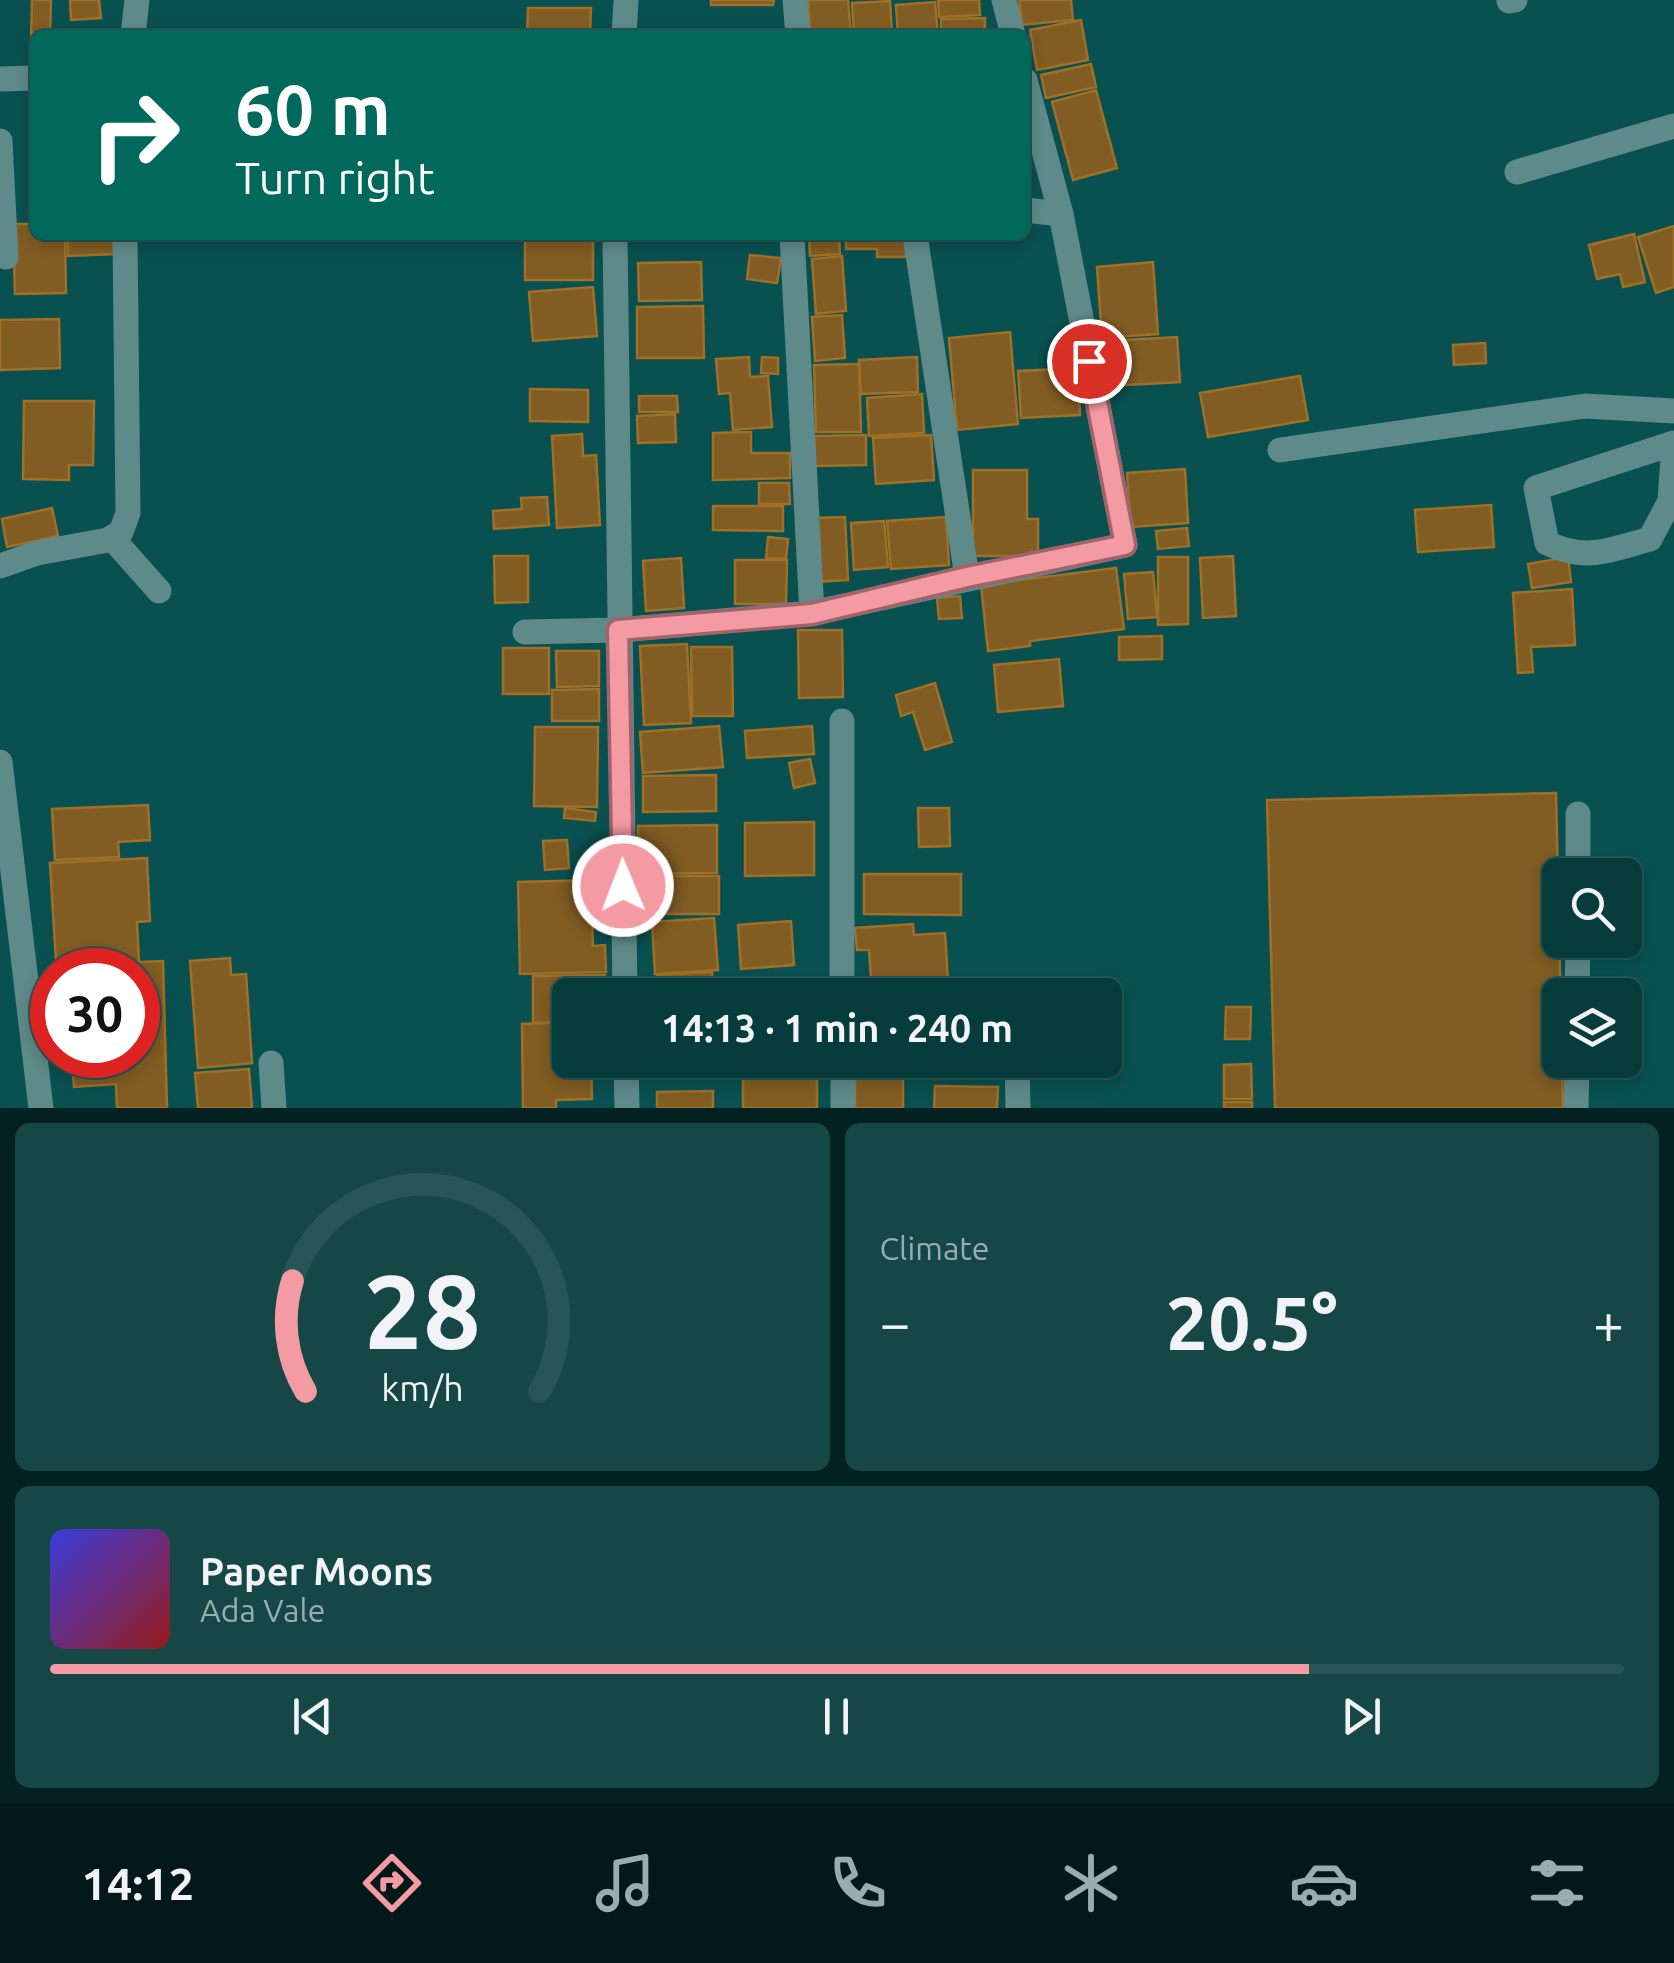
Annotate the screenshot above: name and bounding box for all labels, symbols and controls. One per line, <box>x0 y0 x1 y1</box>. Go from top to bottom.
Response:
icon: right <box>70 70 200 200</box>
text: 60 m <box>235 70 391 148</box>
text: Turn right <box>235 152 435 203</box>
pin <box>1047 319 1132 404</box>
icon: arrive <box>1062 334 1117 389</box>
position arrow <box>571 834 675 938</box>
map controls <box>1542 858 1642 1078</box>
button: search <box>1542 858 1642 958</box>
speed limit sign: 30 <box>30 948 160 1078</box>
button: layers <box>1542 978 1642 1078</box>
text: 14:13 · 1 min · 240 m <box>661 1007 1013 1049</box>
text: Climate <box>880 1230 990 1266</box>
text: 28 <box>364 1252 481 1369</box>
text: 20.5° <box>1166 1280 1338 1364</box>
text: − <box>880 1292 911 1353</box>
text: + <box>1593 1292 1624 1353</box>
text: km/h <box>381 1368 464 1408</box>
text: Paper Moons <box>200 1550 433 1592</box>
text: Ada Vale <box>200 1592 326 1628</box>
icon: previous <box>285 1689 340 1744</box>
icon: pause <box>809 1689 864 1744</box>
icon: next <box>1334 1689 1389 1744</box>
icon: directions <box>357 1848 427 1918</box>
icon: music <box>590 1848 660 1918</box>
icon: phone <box>823 1848 893 1918</box>
icon: climate <box>1056 1848 1126 1918</box>
icon: car <box>1289 1848 1359 1918</box>
icon: filters <box>1522 1848 1592 1918</box>
text: 14:12 <box>82 1858 194 1909</box>

